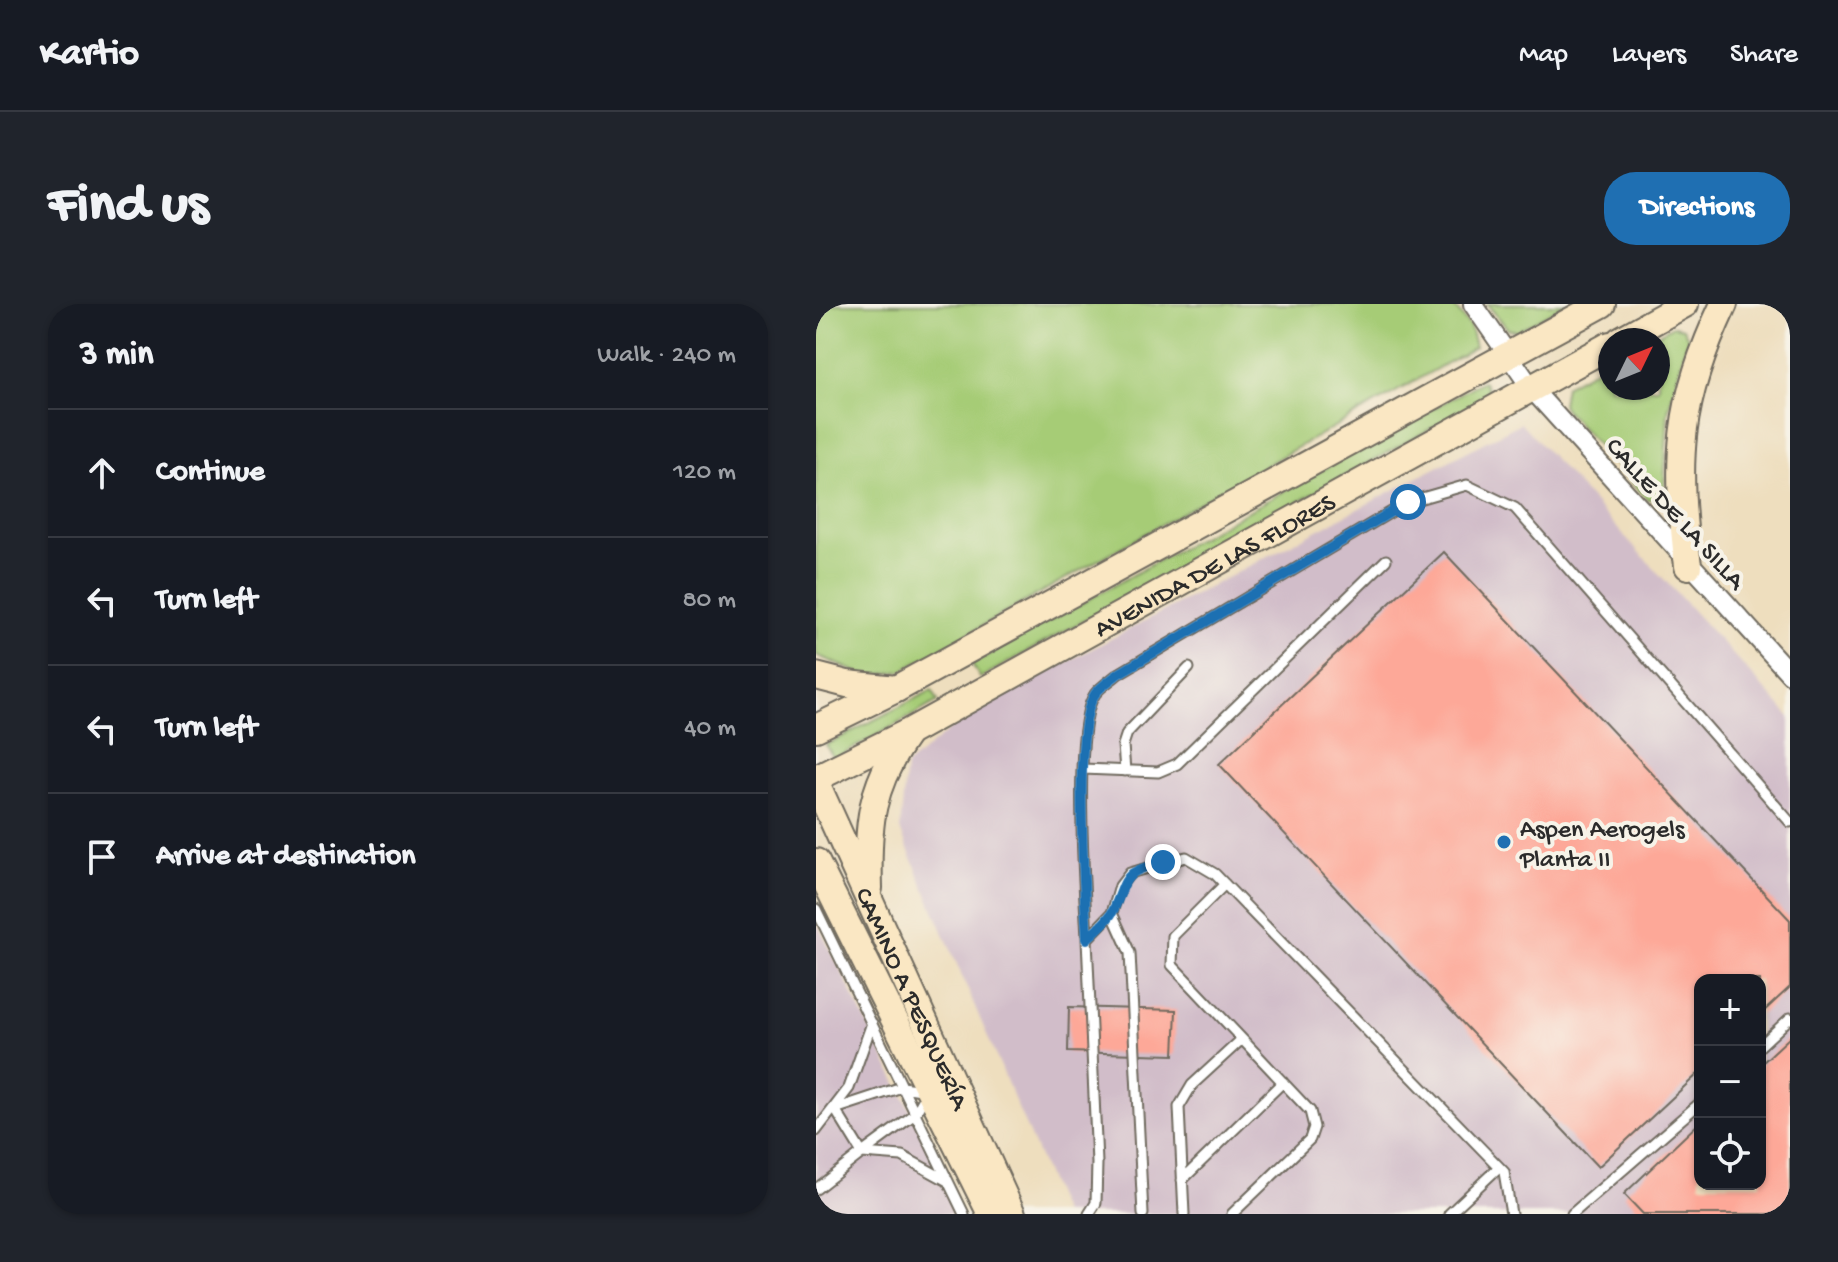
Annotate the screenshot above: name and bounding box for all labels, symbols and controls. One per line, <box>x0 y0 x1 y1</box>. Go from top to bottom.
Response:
text: Kartio <box>40 33 139 77</box>
text: Map <box>1519 39 1568 72</box>
text: Layers <box>1612 39 1686 72</box>
text: Share <box>1730 39 1798 72</box>
button: Directions <box>1604 172 1790 245</box>
text: Find us <box>48 175 208 241</box>
north arrow <box>1598 328 1670 400</box>
text: 3 min <box>80 336 153 376</box>
text: Walk · 240 m <box>597 341 736 372</box>
street label: CALLE DE LA SILLA <box>1597 433 1751 599</box>
icon: ahead <box>80 451 124 495</box>
text: Continue <box>156 456 265 491</box>
text: 120 m <box>673 458 736 489</box>
route start <box>1390 484 1426 520</box>
street label: AVENIDA DE LAS FLORES <box>1090 488 1343 647</box>
icon: left <box>80 579 124 623</box>
text: Turn left <box>156 584 257 619</box>
text: 80 m <box>682 586 736 617</box>
icon: left <box>80 707 124 751</box>
text: Turn left <box>156 712 257 747</box>
text: 40 m <box>684 714 736 745</box>
place label: Aspen Aerogels Planta II <box>1519 816 1686 877</box>
marker: Aspen Aerogels Planta II <box>1495 833 1513 851</box>
icon: arrive <box>80 835 124 879</box>
text: Arrive at destination <box>156 840 416 875</box>
route end <box>1145 844 1181 880</box>
street label: CAMINO A PESQUERÍA <box>846 884 974 1117</box>
map controls <box>1694 974 1766 1190</box>
button: + <box>1694 974 1766 1046</box>
button: − <box>1694 1046 1766 1118</box>
button: locate <box>1694 1118 1766 1190</box>

